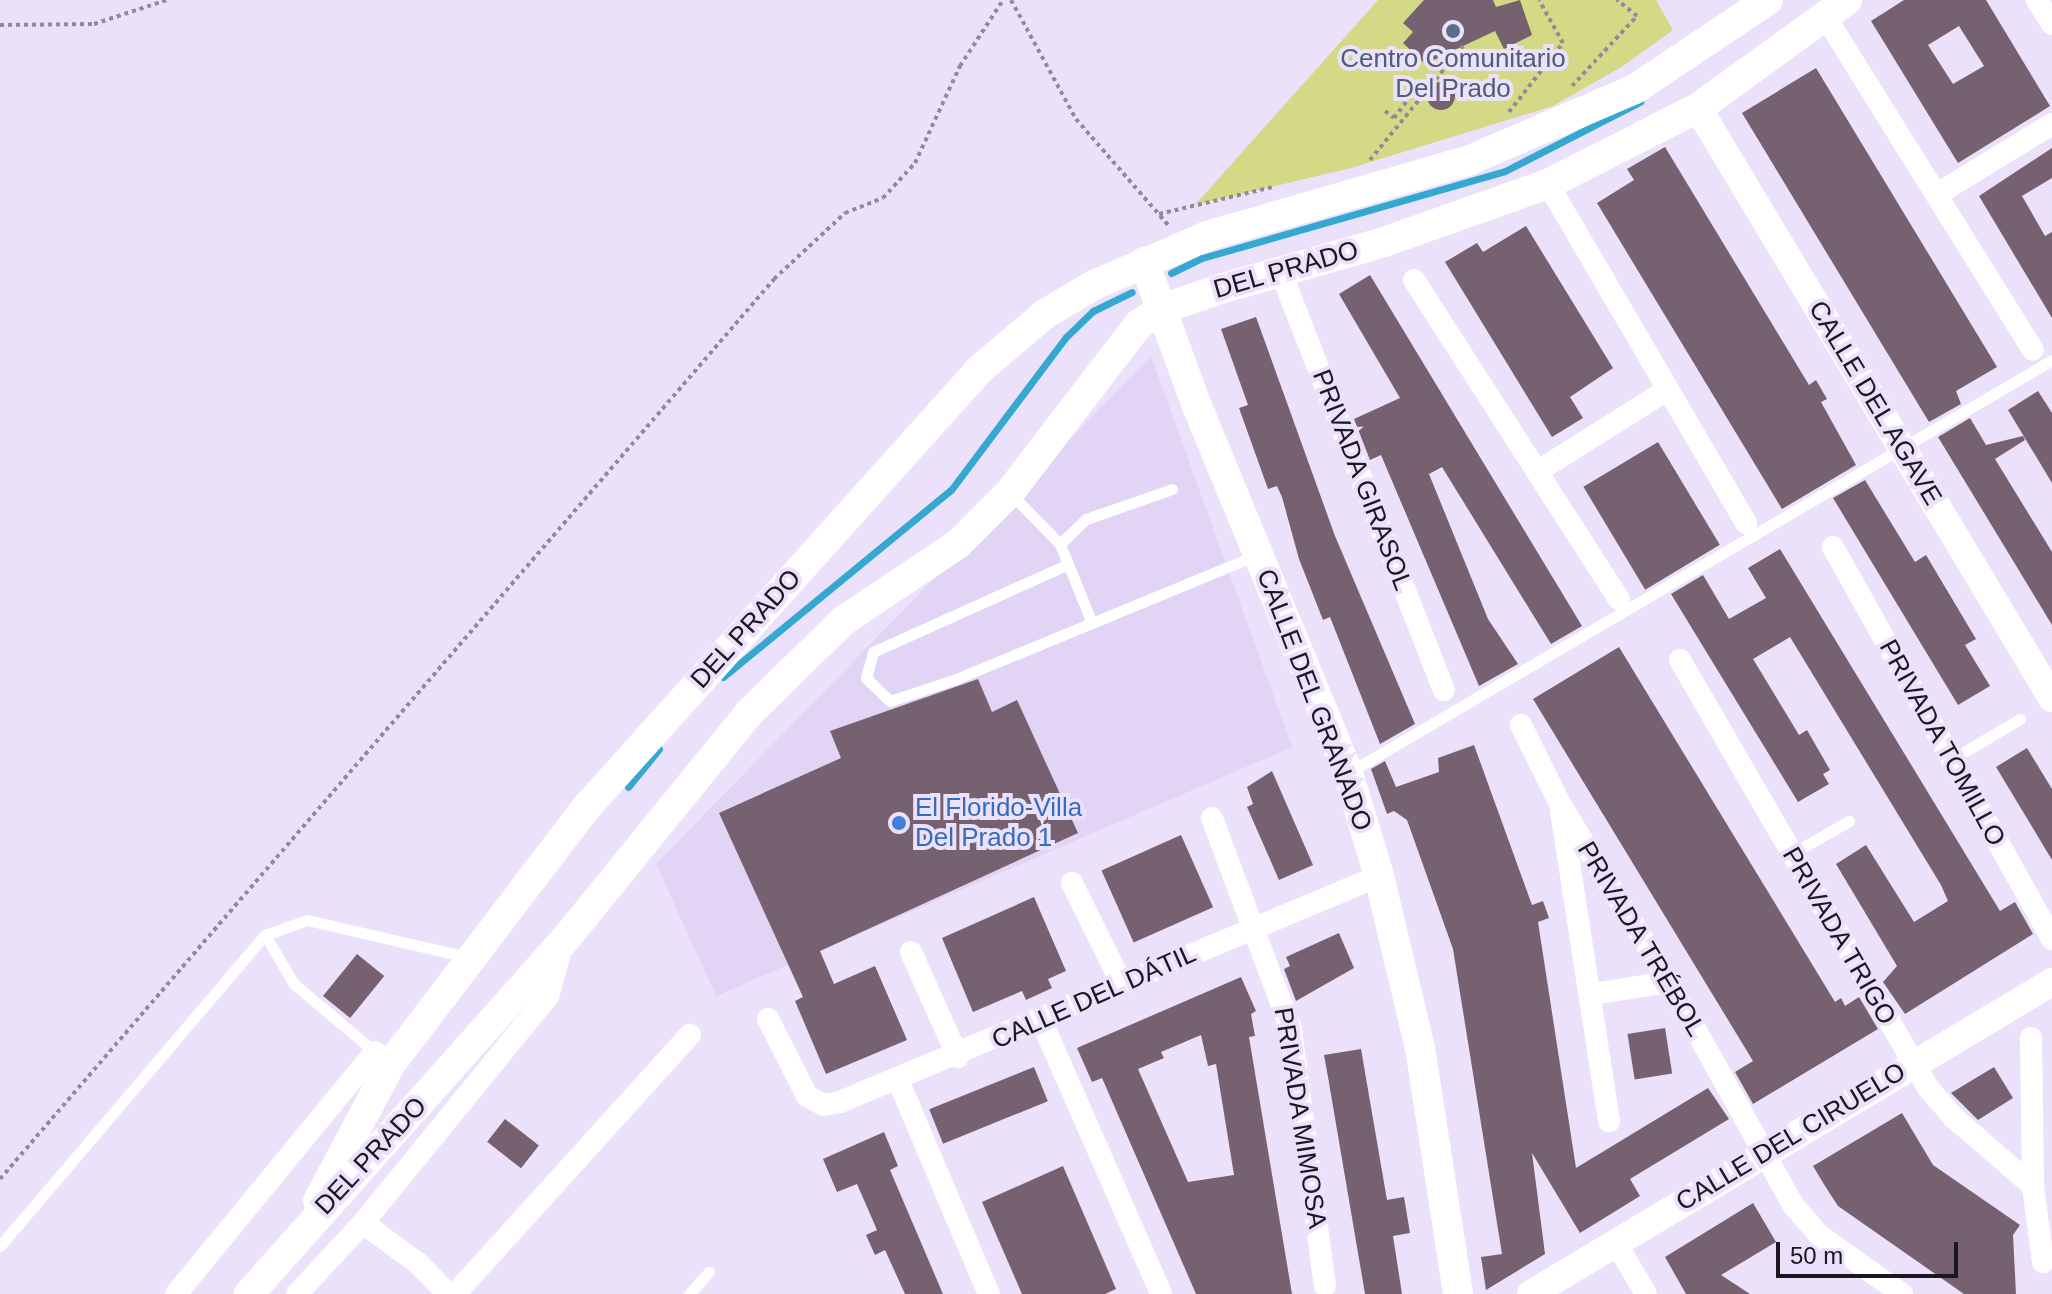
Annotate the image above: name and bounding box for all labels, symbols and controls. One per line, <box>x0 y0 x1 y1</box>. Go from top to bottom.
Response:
marker: Centro Comunitario Del Prado <box>1444 22 1462 40</box>
place label: Centro Comunitario Del Prado <box>1340 43 1566 104</box>
street label: DEL PRADO <box>1209 234 1363 306</box>
street label: CALLE DEL AGAVE <box>1801 294 1949 512</box>
street label: PRIVADA GIRASOL <box>1305 365 1419 595</box>
street label: DEL PRADO <box>684 563 808 695</box>
street label: CALLE DEL GRANADO <box>1249 564 1379 836</box>
street label: PRIVADA TOMILLO <box>1872 634 2012 852</box>
place label: El Florido-Villa Del Prado 1 <box>915 792 1082 854</box>
marker: El Florido-Villa Del Prado 1 <box>890 814 908 832</box>
street label: PRIVADA TRÉBOL <box>1570 835 1712 1043</box>
street label: PRIVADA TRIGO <box>1775 841 1903 1031</box>
street label: CALLE DEL DÁTIL <box>987 938 1201 1056</box>
street label: PRIVADA MIMOSA <box>1267 1005 1333 1231</box>
street label: CALLE DEL CIRUELO <box>1670 1056 1912 1218</box>
street label: DEL PRADO <box>308 1090 434 1222</box>
scale bar <box>1780 1226 1962 1276</box>
text: 50 m <box>1790 1242 1843 1269</box>

